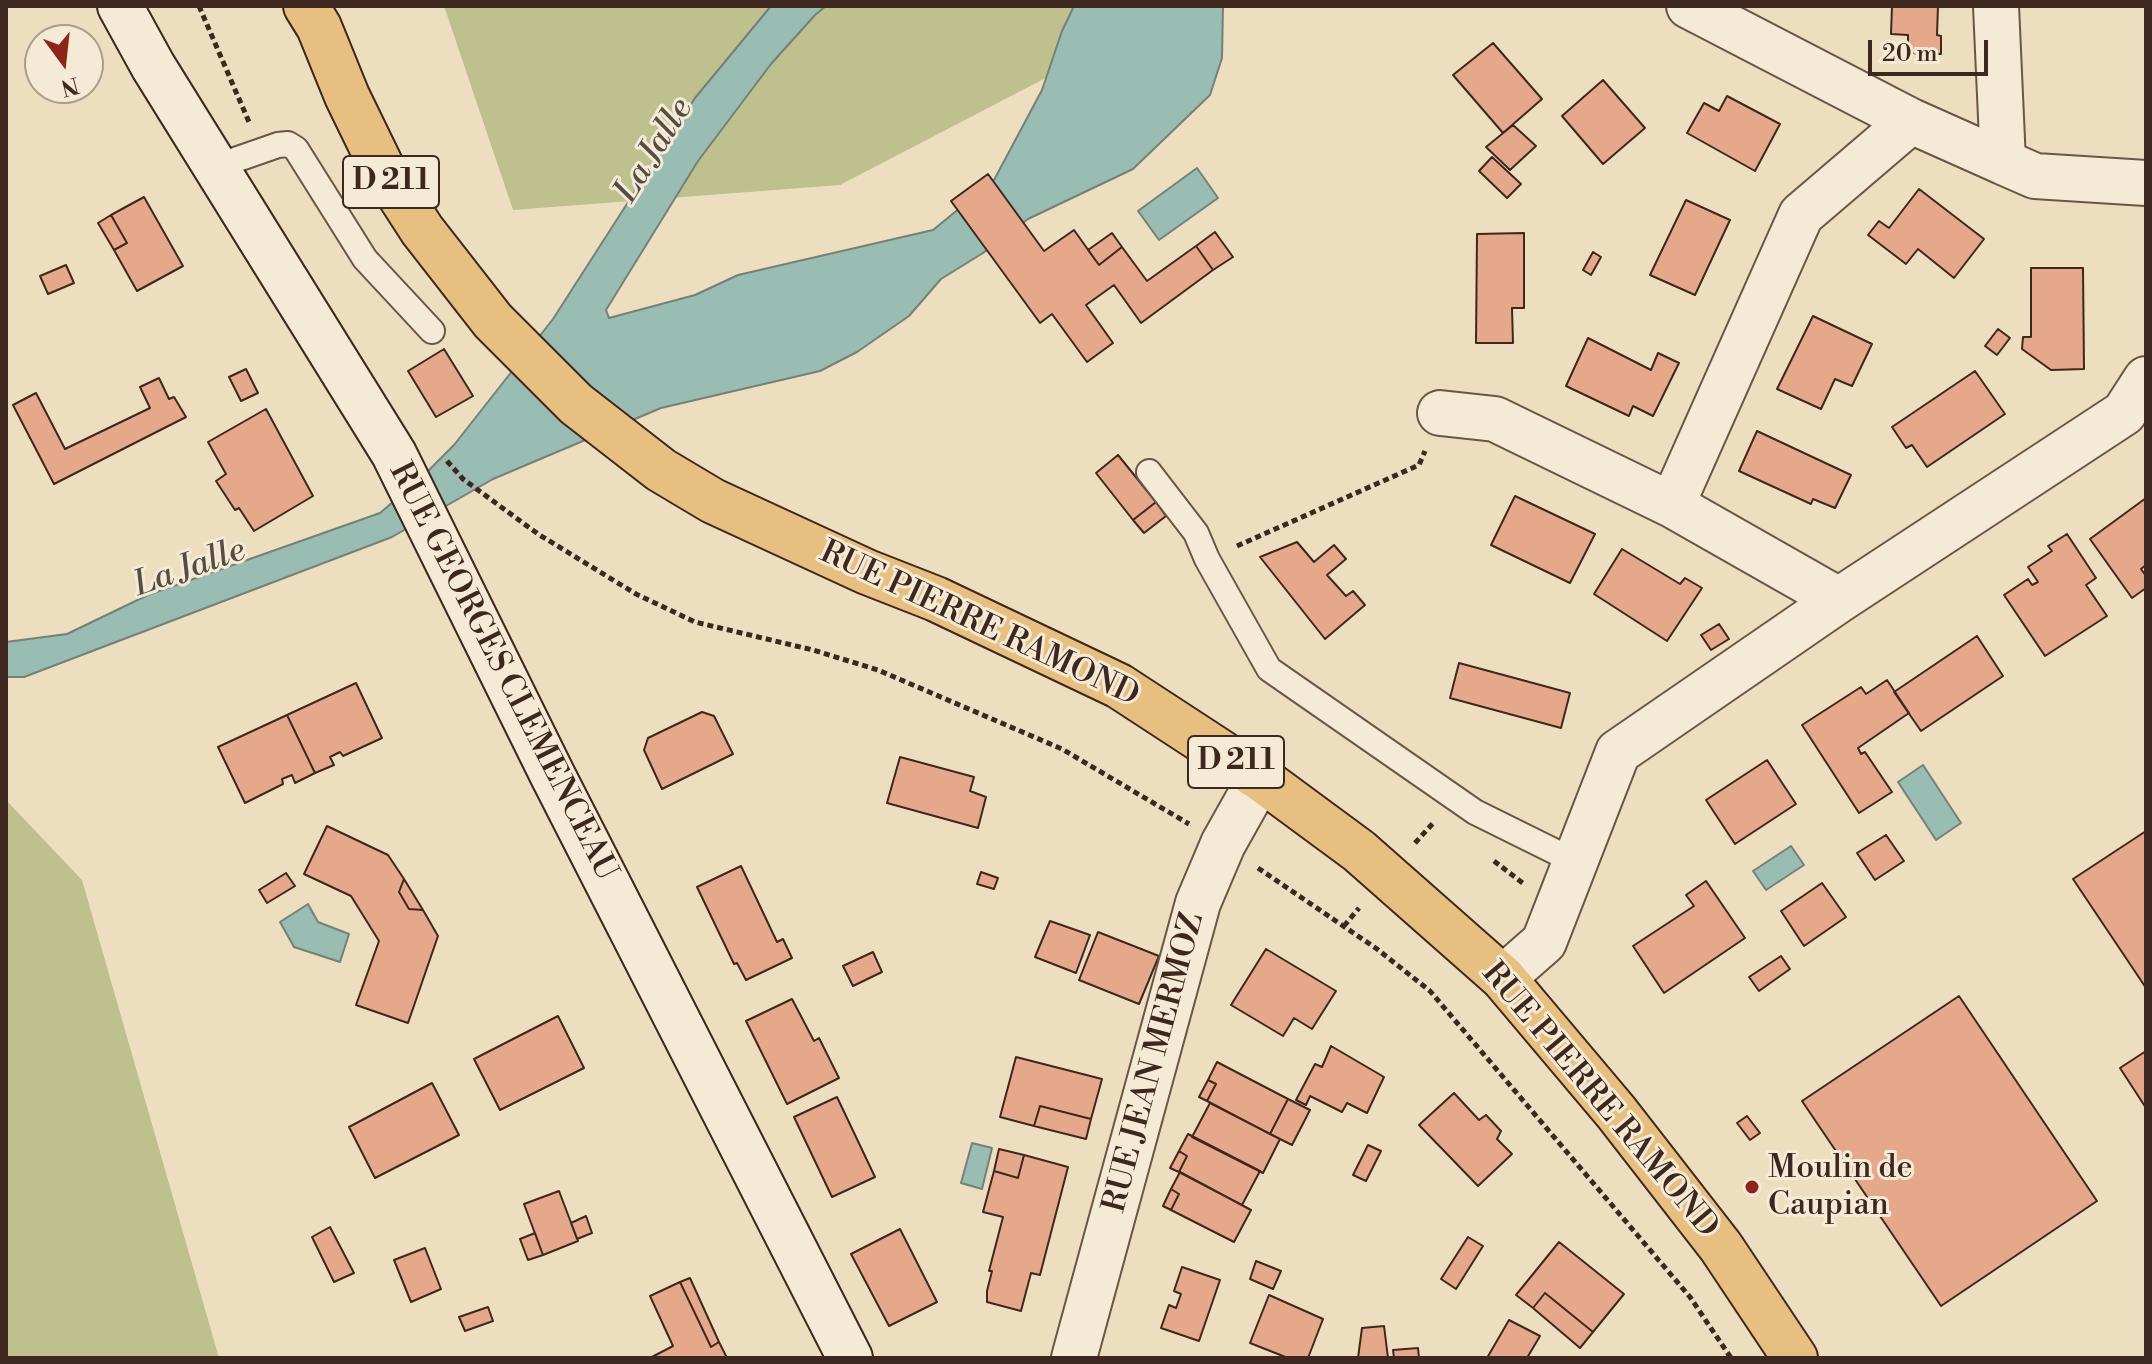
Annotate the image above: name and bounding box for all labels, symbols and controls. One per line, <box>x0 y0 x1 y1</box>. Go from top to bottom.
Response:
north arrow <box>24 24 104 104</box>
scale bar <box>1872 24 1992 74</box>
text: 20 m <box>1882 39 1938 69</box>
text: N <box>58 70 82 101</box>
water label: La Jalle <box>607 91 703 211</box>
road number: D 211 <box>343 156 439 208</box>
street label: RUE GEORGES CLEMENCEAU <box>380 457 624 887</box>
water label: La Jalle <box>129 531 251 607</box>
street label: RUE PIERRE RAMOND <box>813 534 1145 716</box>
road number: D 211 <box>1188 736 1284 788</box>
street label: RUE JEAN MERMOZ <box>1096 909 1214 1217</box>
street label: RUE PIERRE RAMOND <box>1472 955 1726 1247</box>
place label: Moulin de Caupian <box>1768 1150 1913 1225</box>
marker: Moulin de Caupian <box>1743 1178 1761 1196</box>

